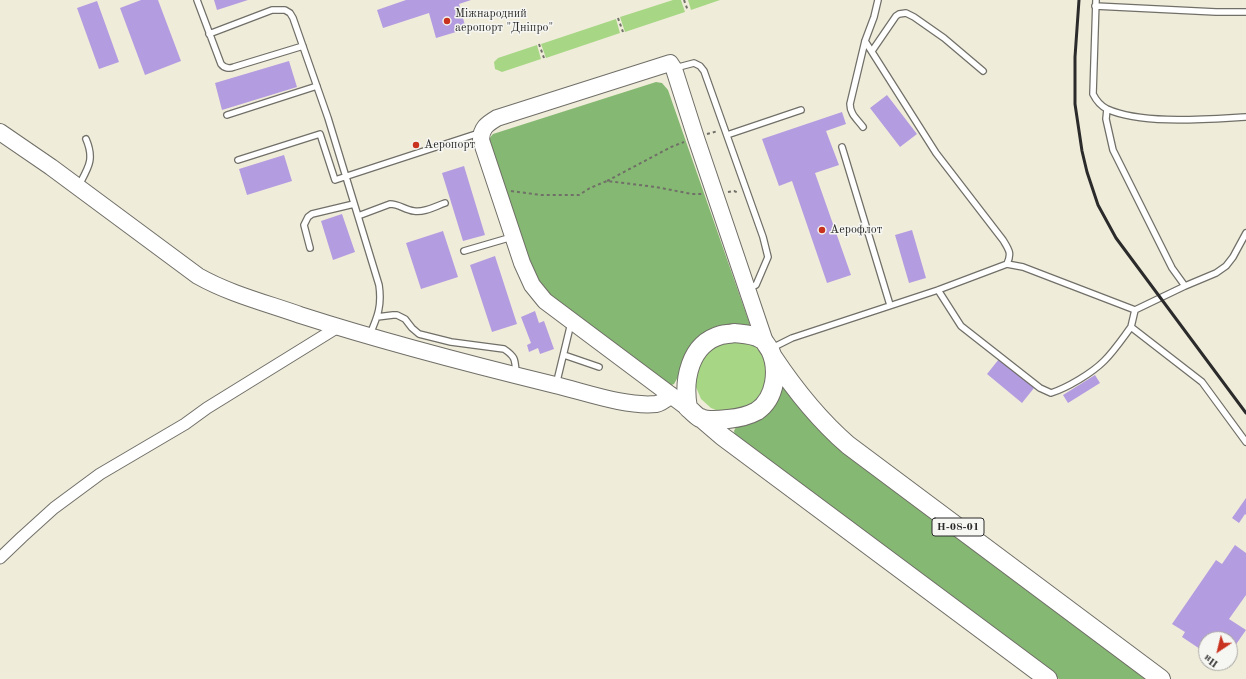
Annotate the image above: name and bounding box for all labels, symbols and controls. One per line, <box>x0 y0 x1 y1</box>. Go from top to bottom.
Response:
place label: Міжнародний аеропорт "Дніпро" <box>455 7 553 35</box>
marker: Міжнародний аеропорт "Дніпро" <box>442 16 452 26</box>
place label: Аеропорт <box>424 138 475 152</box>
marker: Аеропорт <box>411 140 421 150</box>
place label: Аерофлот <box>830 223 882 237</box>
marker: Аерофлот <box>817 225 827 235</box>
road number: Н-08-01 <box>932 518 984 536</box>
north arrow <box>1198 631 1238 671</box>
text: Пн <box>1202 652 1221 669</box>

